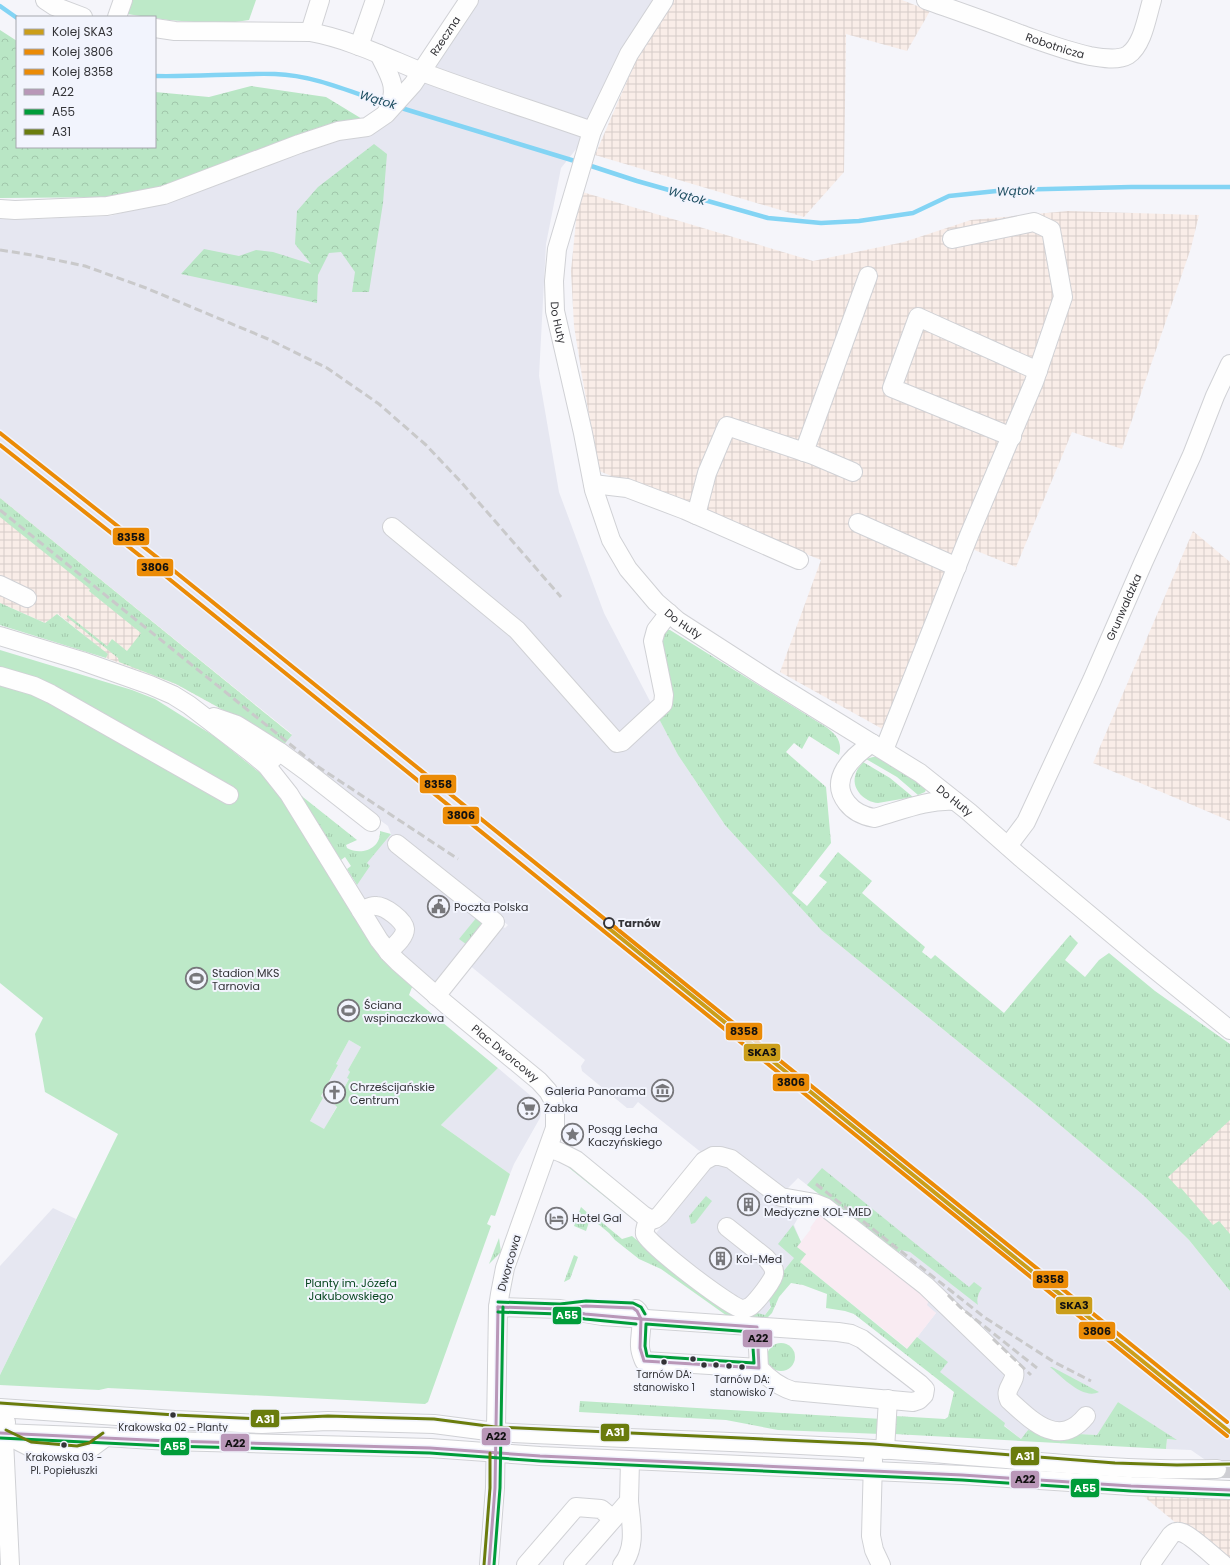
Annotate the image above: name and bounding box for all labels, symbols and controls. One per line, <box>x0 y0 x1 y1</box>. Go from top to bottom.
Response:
street label: Rzeczna <box>426 13 464 59</box>
legend <box>16 16 156 148</box>
text: Kolej SKA3 <box>52 23 113 40</box>
street label: Robotnicza <box>1023 29 1086 63</box>
text: Kolej 3806 <box>52 43 113 60</box>
text: Kolej 8358 <box>52 63 113 80</box>
text: A22 <box>52 83 74 100</box>
water label: Wątok <box>357 86 400 113</box>
text: A55 <box>52 103 75 120</box>
text: A31 <box>52 123 71 140</box>
water label: Wątok <box>997 181 1036 200</box>
water label: Wątok <box>667 182 709 209</box>
street label: Do Huty <box>547 301 570 346</box>
line badge: 8358 <box>112 527 150 546</box>
text: 8358 <box>117 529 145 545</box>
line badge: 3806 <box>136 558 174 577</box>
text: 3806 <box>141 559 169 575</box>
street label: Grunwaldzka <box>1102 571 1145 643</box>
street label: Do Huty <box>661 605 706 643</box>
line badge: 8358 <box>419 774 457 794</box>
text: 8358 <box>424 776 452 792</box>
street label: Do Huty <box>933 781 977 821</box>
line badge: 3806 <box>442 806 480 825</box>
text: 3806 <box>447 807 475 823</box>
public building icon: Poczta Polska <box>425 894 451 920</box>
place label: Poczta Polska <box>454 899 528 915</box>
place label: Tarnów <box>618 915 661 931</box>
marker: Tarnów <box>603 917 615 929</box>
place label: Stadion MKS Tarnovia <box>212 965 280 994</box>
sports icon: Stadion MKS Tarnovia <box>183 966 209 992</box>
place label: Ściana wspinaczkowa <box>364 997 444 1026</box>
sports icon: Ściana wspinaczkowa <box>335 998 361 1024</box>
street label: Plac Dworcowy <box>468 1021 543 1086</box>
line badge: 8358 <box>725 1022 763 1041</box>
text: 8358 <box>730 1023 758 1039</box>
line badge: SKA3 <box>743 1043 781 1062</box>
text: SKA3 <box>747 1044 777 1060</box>
line badge: 3806 <box>772 1073 810 1092</box>
text: 3806 <box>777 1074 805 1090</box>
museum icon: Galeria Panorama <box>649 1078 675 1104</box>
place label: Chrześcijańskie Centrum <box>350 1079 435 1108</box>
church icon: Chrześcijańskie Centrum <box>322 1080 348 1106</box>
place label: Galeria Panorama <box>545 1083 646 1099</box>
supermarket icon: Żabka <box>515 1095 541 1121</box>
place label: Żabka <box>544 1100 578 1116</box>
place label: Posąg Lecha Kaczyńskiego <box>588 1121 662 1150</box>
place icon: Posąg Lecha Kaczyńskiego <box>559 1122 585 1148</box>
place label: Centrum Medyczne KOL-MED <box>764 1191 872 1220</box>
building icon: Centrum Medyczne KOL-MED <box>735 1192 761 1218</box>
hotel icon: Hotel Gal <box>544 1205 570 1231</box>
place label: Hotel Gal <box>572 1210 622 1226</box>
street label: Dworcowa <box>493 1233 525 1293</box>
building icon: Kol-Med <box>707 1246 733 1272</box>
place label: Kol-Med <box>736 1251 782 1267</box>
line badge: 8358 <box>1032 1270 1069 1289</box>
text: 8358 <box>1036 1271 1064 1287</box>
park label: Planty im. Józefa Jakubowskiego <box>305 1275 397 1304</box>
line badge: SKA3 <box>1055 1296 1093 1315</box>
text: SKA3 <box>1059 1297 1089 1313</box>
line badge: A55 <box>552 1306 582 1325</box>
text: A55 <box>556 1307 578 1323</box>
line badge: 3806 <box>1078 1321 1116 1340</box>
text: 3806 <box>1083 1323 1111 1339</box>
line badge: A22 <box>742 1329 773 1348</box>
text: A22 <box>748 1330 768 1346</box>
unlabelled marker <box>688 1354 698 1364</box>
marker: Tarnów DA: stanowisko 1 <box>659 1357 669 1367</box>
unlabelled marker <box>699 1360 709 1370</box>
unlabelled marker <box>711 1360 721 1370</box>
unlabelled marker <box>724 1361 734 1371</box>
marker: Tarnów DA: stanowisko 7 <box>737 1362 747 1372</box>
place label: Tarnów DA: stanowisko 1 <box>633 1367 695 1395</box>
place label: Tarnów DA: stanowisko 7 <box>710 1372 775 1400</box>
line badge: A31 <box>250 1409 280 1428</box>
marker: Krakowska 02 - Planty <box>168 1410 178 1420</box>
text: A31 <box>256 1411 274 1427</box>
place label: Krakowska 02 - Planty <box>118 1420 228 1435</box>
line badge: A31 <box>600 1423 630 1442</box>
text: A31 <box>606 1424 624 1440</box>
line badge: A22 <box>481 1427 511 1446</box>
text: A22 <box>486 1428 506 1444</box>
line badge: A22 <box>220 1433 250 1452</box>
text: A22 <box>225 1435 245 1451</box>
line badge: A55 <box>160 1437 190 1456</box>
text: A55 <box>164 1438 186 1454</box>
marker: Krakowska 03 - Pl. Popiełuszki <box>59 1440 69 1450</box>
line badge: A31 <box>1010 1446 1040 1466</box>
text: A31 <box>1016 1448 1034 1464</box>
place label: Krakowska 03 - Pl. Popiełuszki <box>26 1450 102 1478</box>
line badge: A22 <box>1010 1470 1040 1489</box>
text: A22 <box>1015 1471 1035 1487</box>
line badge: A55 <box>1070 1478 1100 1498</box>
text: A55 <box>1074 1480 1096 1496</box>

